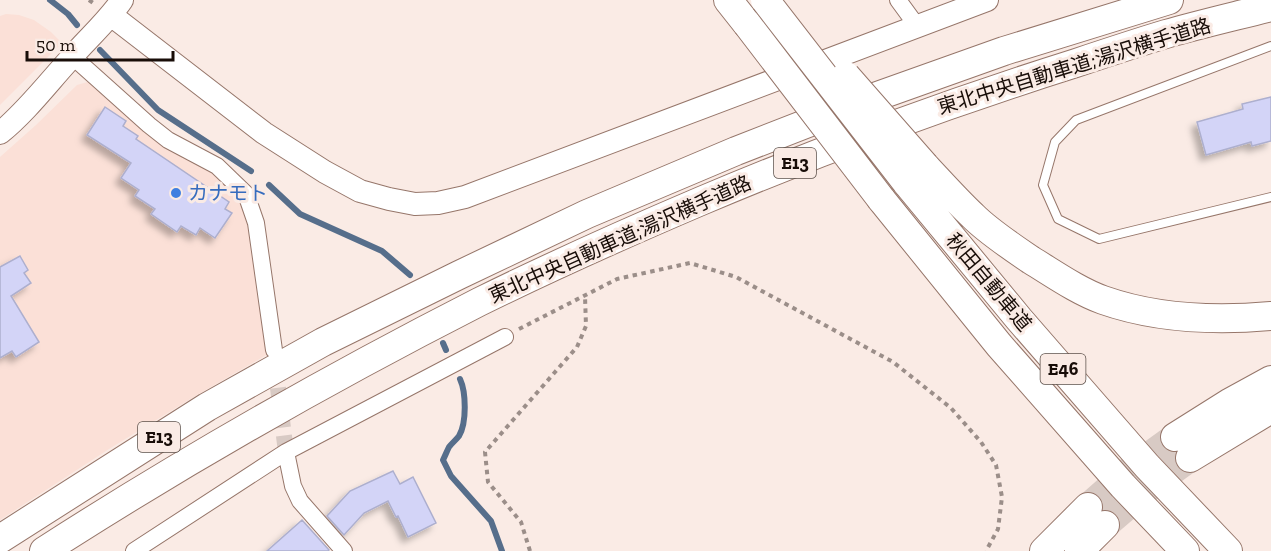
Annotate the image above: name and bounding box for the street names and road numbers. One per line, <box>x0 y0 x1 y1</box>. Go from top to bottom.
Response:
street label: 東北中央自動車道;湯沢横手道路 <box>934 13 1214 119</box>
road number: E13 <box>774 148 816 178</box>
street label: 東北中央自動車道;湯沢横手道路 <box>485 170 755 308</box>
street label: 秋田自動車道 <box>941 228 1037 336</box>
road number: E46 <box>1040 354 1086 384</box>
road number: E13 <box>138 422 180 452</box>

